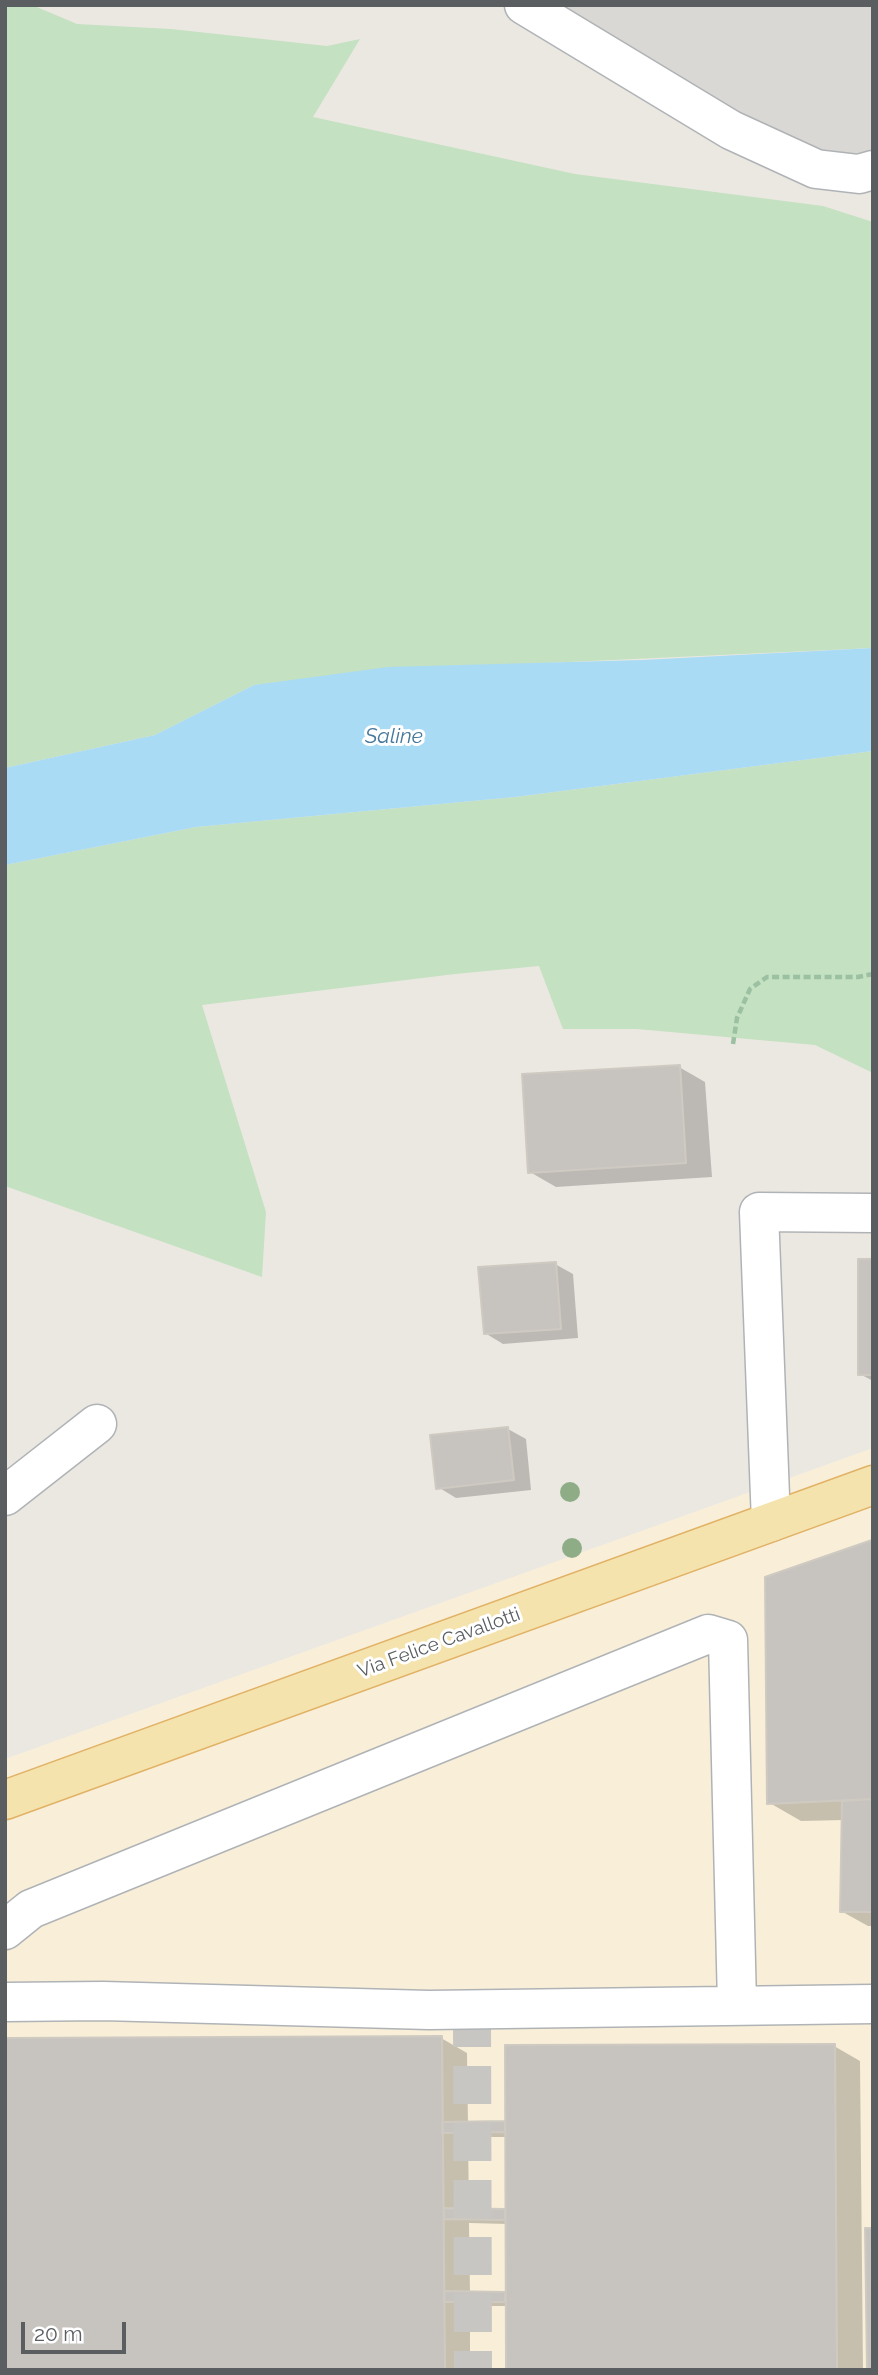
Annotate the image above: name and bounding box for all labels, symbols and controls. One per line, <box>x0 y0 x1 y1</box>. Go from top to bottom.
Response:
water label: Saline <box>365 724 423 750</box>
street label: Via Felice Cavallotti <box>355 1603 523 1683</box>
scale bar <box>24 2308 130 2352</box>
text: 20 m <box>34 2321 82 2346</box>

